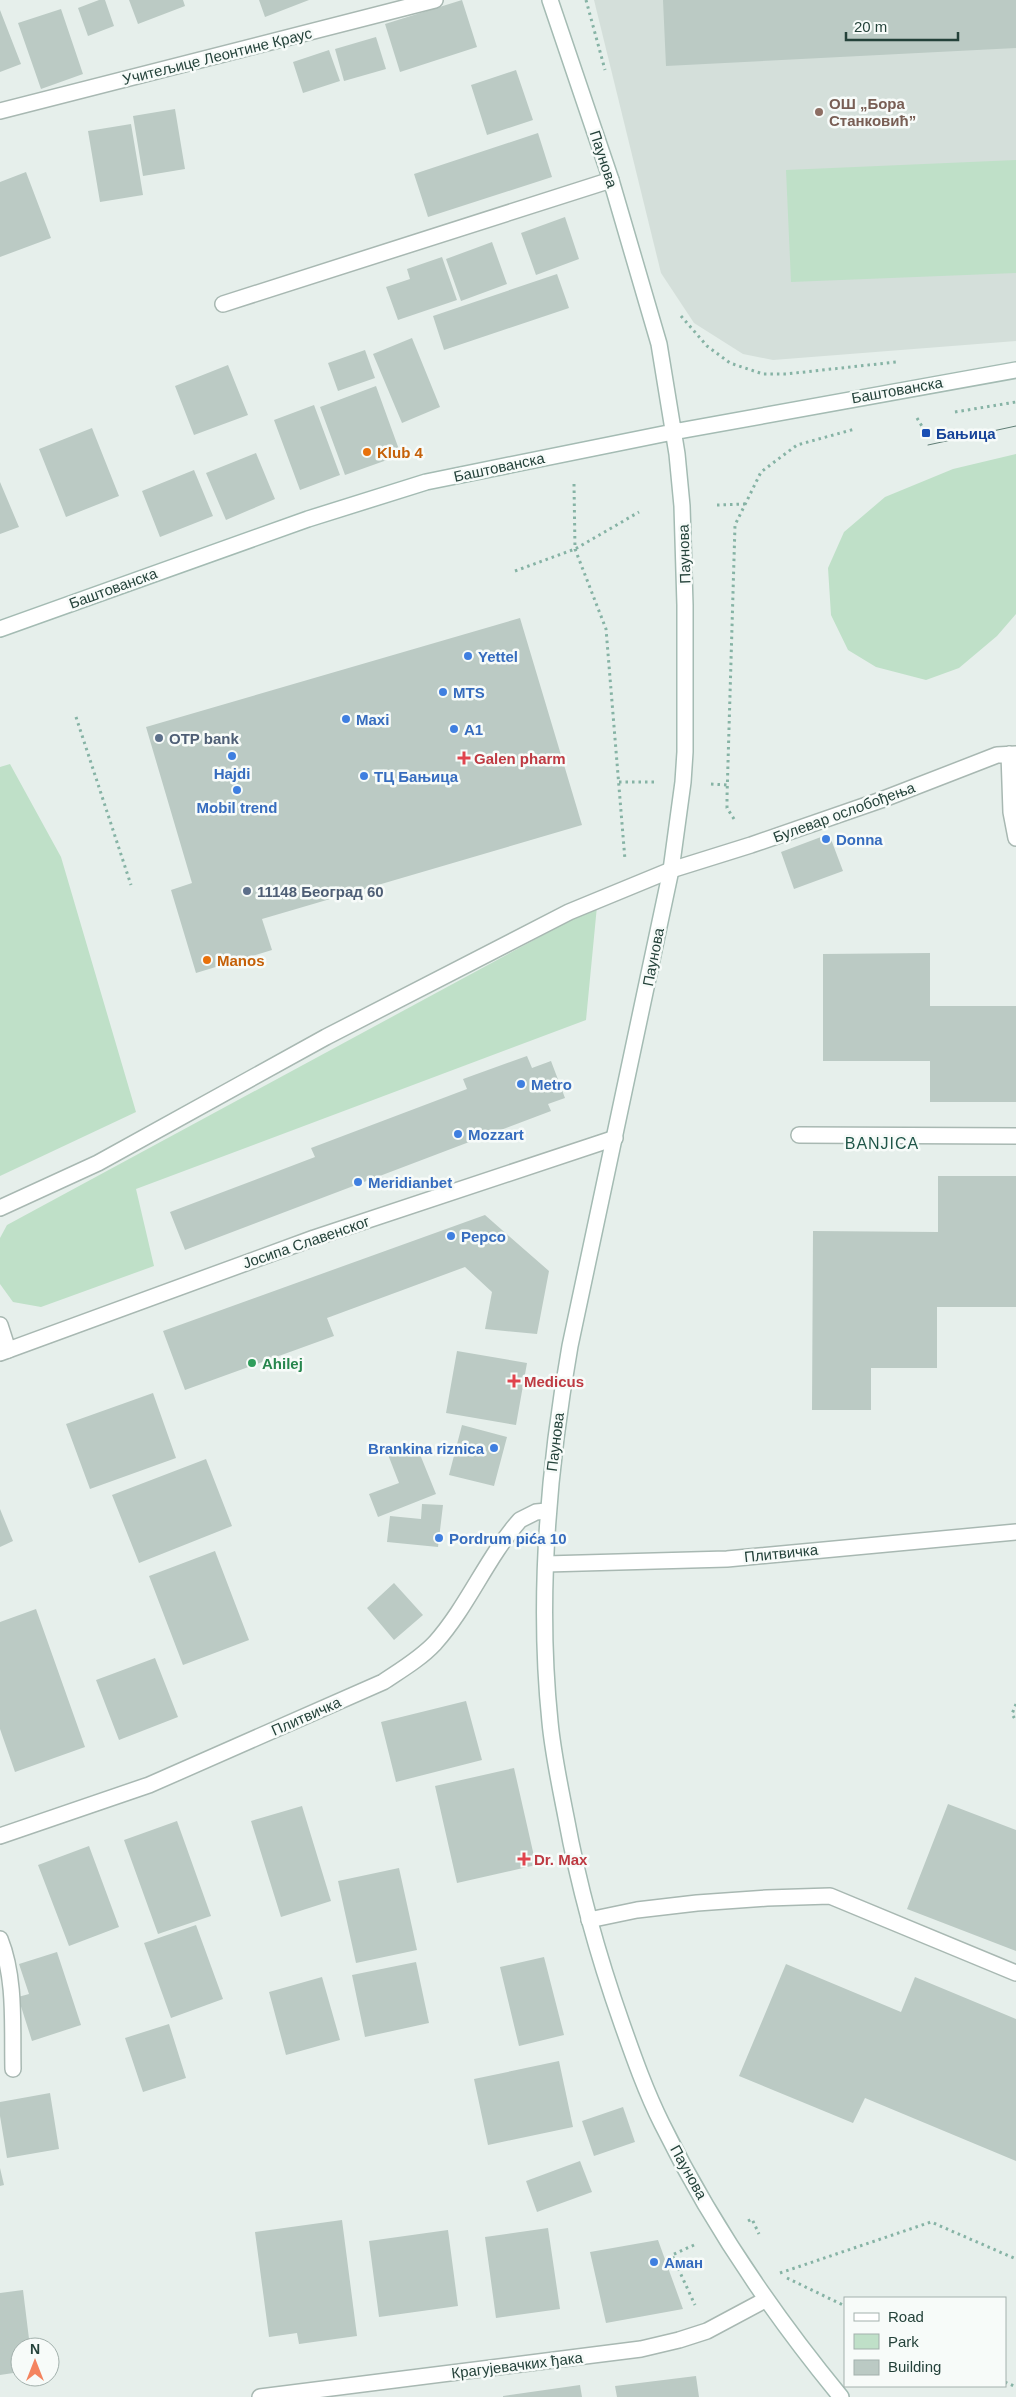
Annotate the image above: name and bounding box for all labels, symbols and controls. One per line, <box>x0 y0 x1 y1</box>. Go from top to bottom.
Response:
scale bar <box>846 10 958 42</box>
text: 20 m <box>854 18 887 35</box>
street label: Учитељице Леонтине Краус <box>121 24 314 88</box>
place label: ОШ „Бора Станковић” <box>829 95 916 129</box>
marker: ОШ „Бора Станковић” <box>813 106 825 118</box>
street label: Паунова <box>587 128 621 190</box>
street label: Баштованска <box>850 373 945 406</box>
place label: Бањица <box>936 425 996 442</box>
marker: Бањица <box>920 427 932 439</box>
place label: Klub 4 <box>377 444 423 461</box>
marker: Klub 4 <box>361 446 373 458</box>
street label: Баштованска <box>452 449 547 485</box>
street label: Паунова <box>674 523 694 584</box>
street label: Баштованска <box>67 564 160 612</box>
place label: Yettel <box>478 648 518 665</box>
marker: Yettel <box>462 650 474 662</box>
place label: MTS <box>453 684 485 701</box>
marker: MTS <box>437 686 449 698</box>
place label: Maxi <box>356 711 389 728</box>
marker: Maxi <box>340 713 352 725</box>
place label: A1 <box>464 721 483 738</box>
marker: A1 <box>448 723 460 735</box>
place label: OTP bank <box>169 730 239 747</box>
marker: OTP bank <box>153 732 165 744</box>
marker: Hajdi <box>226 750 238 762</box>
place label: Galen pharm <box>474 750 566 767</box>
marker: Galen pharm <box>458 752 470 764</box>
place label: Hajdi <box>214 765 250 782</box>
place label: ТЦ Бањица <box>374 768 459 785</box>
marker: ТЦ Бањица <box>358 770 370 782</box>
street label: Булевар ослобођења <box>771 778 918 846</box>
marker: Mobil trend <box>231 784 243 796</box>
place label: Mobil trend <box>197 799 277 816</box>
place label: Donna <box>836 831 883 848</box>
marker: Donna <box>820 833 832 845</box>
place label: 11148 Београд 60 <box>257 883 384 900</box>
marker: 11148 Београд 60 <box>241 885 253 897</box>
street label: Паунова <box>639 926 667 988</box>
place label: Manos <box>217 952 265 969</box>
marker: Manos <box>201 954 213 966</box>
place label: Metro <box>531 1076 572 1093</box>
marker: Metro <box>515 1078 527 1090</box>
place label: Mozzart <box>468 1126 524 1143</box>
marker: Mozzart <box>452 1128 464 1140</box>
district label: BANJICA <box>845 1135 919 1152</box>
place label: Meridianbet <box>368 1174 452 1191</box>
marker: Meridianbet <box>352 1176 364 1188</box>
street label: Јосипа Славенског <box>240 1212 372 1272</box>
place label: Pepco <box>461 1228 506 1245</box>
marker: Pepco <box>445 1230 457 1242</box>
place label: Ahilej <box>262 1355 303 1372</box>
marker: Ahilej <box>246 1357 258 1369</box>
place label: Medicus <box>524 1373 584 1390</box>
marker: Medicus <box>508 1375 520 1387</box>
street label: Паунова <box>543 1411 567 1472</box>
place label: Brankina riznica <box>368 1440 485 1457</box>
marker: Brankina riznica <box>488 1442 500 1454</box>
place label: Pordrum pića 10 <box>449 1530 567 1547</box>
marker: Pordrum pića 10 <box>433 1532 445 1544</box>
street label: Плитвичка <box>743 1541 819 1565</box>
street label: Плитвичка <box>269 1693 344 1739</box>
place label: Dr. Max <box>534 1851 588 1868</box>
marker: Dr. Max <box>518 1853 530 1865</box>
street label: Паунова <box>667 2142 711 2203</box>
place label: Аман <box>664 2254 703 2271</box>
marker: Аман <box>648 2256 660 2268</box>
legend <box>844 2297 1006 2387</box>
text: Road <box>888 2308 924 2325</box>
text: Park <box>888 2333 919 2350</box>
north arrow <box>10 2337 60 2387</box>
text: N <box>30 2341 40 2357</box>
street label: Крагујевачких ђака <box>450 2348 584 2381</box>
text: Building <box>888 2358 941 2375</box>

